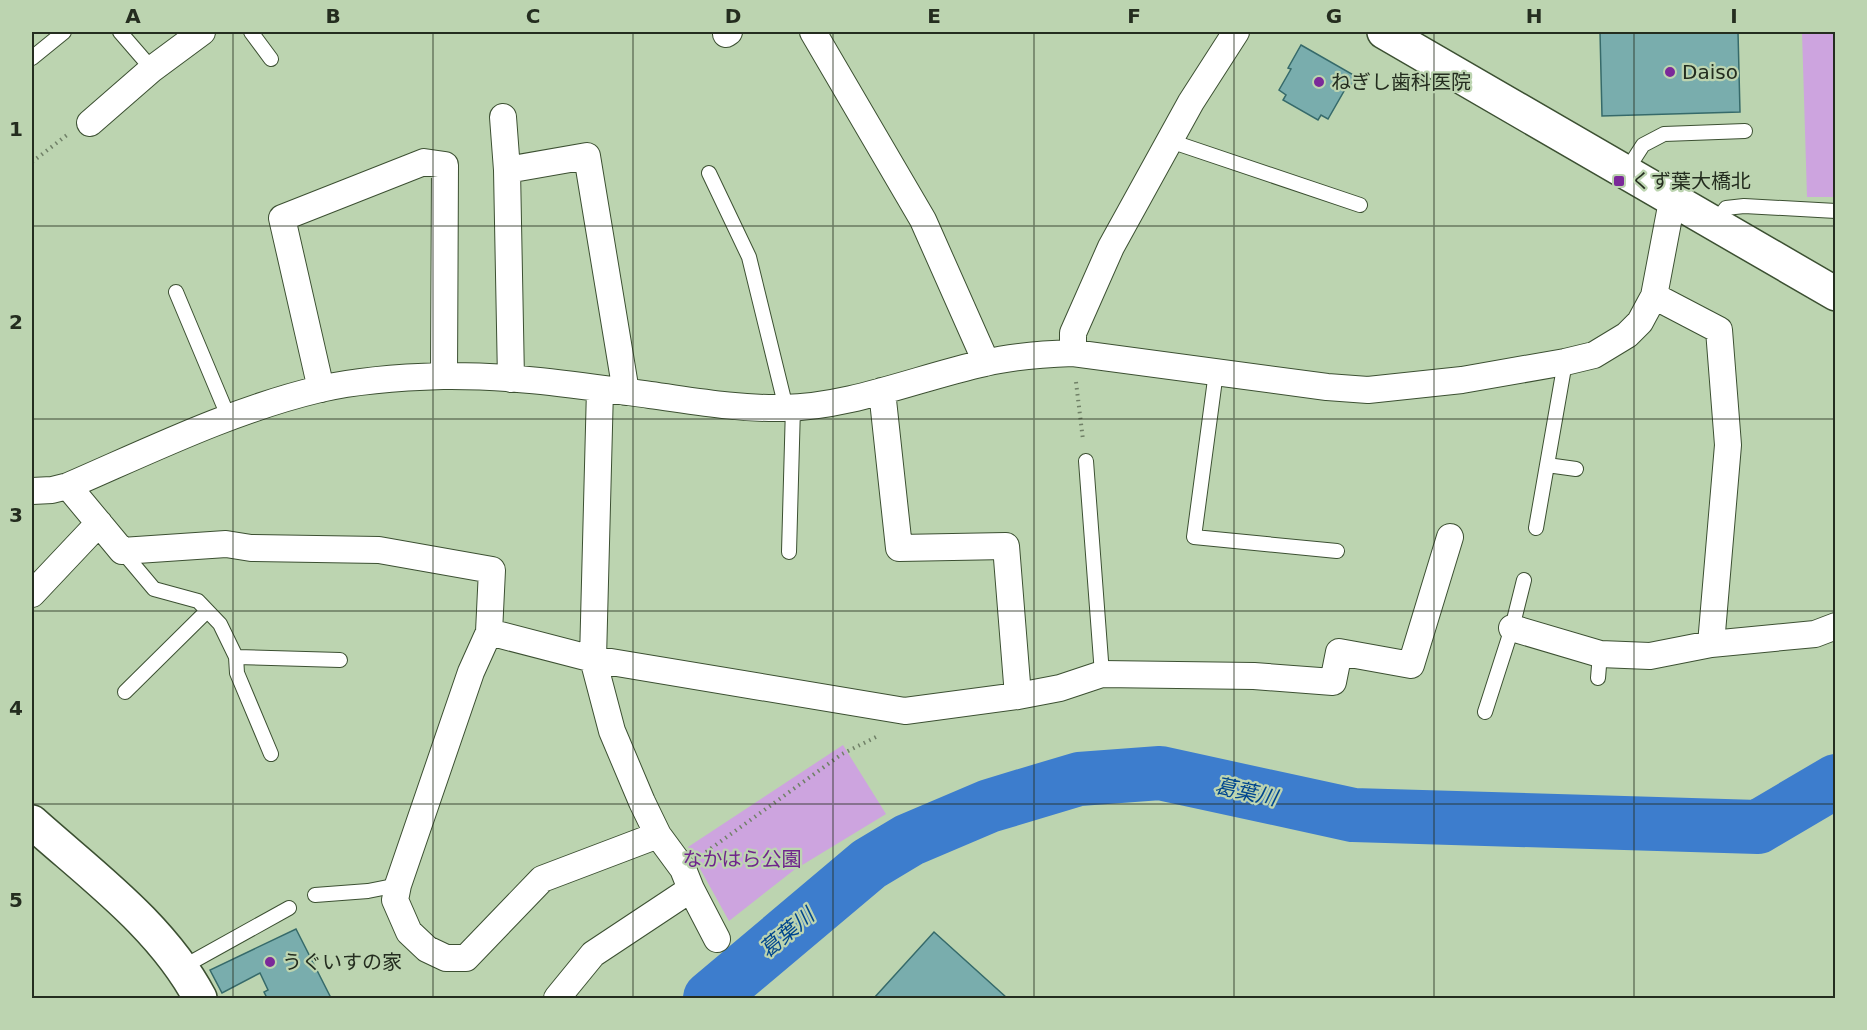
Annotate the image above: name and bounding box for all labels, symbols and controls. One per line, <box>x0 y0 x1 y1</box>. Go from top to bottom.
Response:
text: A <box>125 4 141 28</box>
text: B <box>325 4 341 28</box>
text: C <box>526 4 540 28</box>
text: D <box>725 4 741 28</box>
text: E <box>927 4 941 28</box>
text: F <box>1127 4 1141 28</box>
text: G <box>1326 4 1342 28</box>
text: H <box>1526 4 1542 28</box>
text: I <box>1730 4 1738 28</box>
place label: Daiso <box>1682 60 1738 84</box>
marker: Daiso <box>1663 65 1677 79</box>
place label: ねぎし歯科医院 <box>1331 70 1471 94</box>
marker: ねぎし歯科医院 <box>1312 75 1326 89</box>
text: 1 <box>9 117 23 141</box>
place label: くず葉大橋北 <box>1631 169 1751 193</box>
marker: くず葉大橋北 <box>1612 174 1626 188</box>
text: 2 <box>9 310 23 334</box>
text: 3 <box>9 503 23 527</box>
text: 4 <box>9 696 23 720</box>
water label: 葛葉川 <box>1213 774 1281 811</box>
park label: なかはら公園 <box>682 847 802 871</box>
text: 5 <box>9 888 23 912</box>
water label: 葛葉川 <box>755 902 820 962</box>
place label: うぐいすの家 <box>282 950 402 974</box>
marker: うぐいすの家 <box>263 955 277 969</box>

